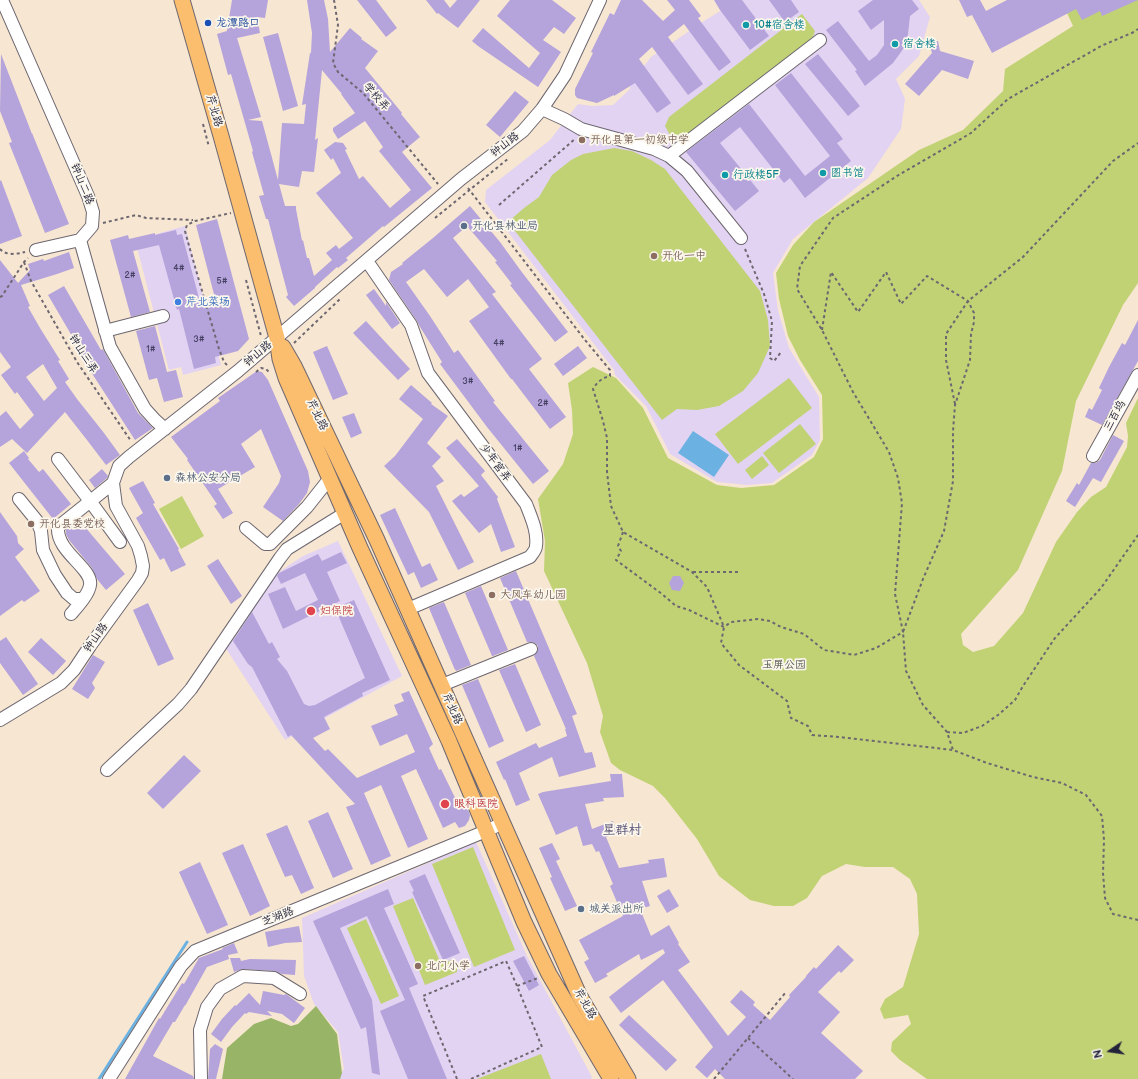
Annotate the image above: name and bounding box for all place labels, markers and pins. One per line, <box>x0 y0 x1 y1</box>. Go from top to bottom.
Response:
place label: 龙潭路口 <box>216 16 260 30</box>
marker: 龙潭路口 <box>203 18 213 28</box>
place label: 10#宿舍楼 <box>754 18 805 32</box>
marker: 10#宿舍楼 <box>741 20 751 30</box>
place label: 宿舍楼 <box>903 37 936 51</box>
marker: 宿舍楼 <box>890 39 900 49</box>
place label: 开化县第一初级中学 <box>590 133 689 147</box>
marker: 开化县第一初级中学 <box>577 135 587 145</box>
place label: 图书馆 <box>831 166 864 180</box>
place label: 行政楼5F <box>733 168 779 182</box>
marker: 图书馆 <box>818 168 828 178</box>
marker: 行政楼5F <box>720 170 730 180</box>
place label: 开化县林业局 <box>472 219 538 233</box>
marker: 开化县林业局 <box>459 221 469 231</box>
place label: 开化一中 <box>662 249 706 263</box>
marker: 开化一中 <box>649 251 659 261</box>
place label: 芹北菜场 <box>186 295 230 309</box>
marker: 芹北菜场 <box>173 297 183 307</box>
place label: 森林公安分局 <box>175 471 241 485</box>
marker: 森林公安分局 <box>162 473 172 483</box>
place label: 开化县委党校 <box>39 517 105 531</box>
marker: 开化县委党校 <box>26 519 36 529</box>
place label: 大风车幼儿园 <box>500 588 566 602</box>
marker: 大风车幼儿园 <box>487 590 497 600</box>
place label: 妇保院 <box>320 604 353 618</box>
marker: 妇保院 <box>305 605 317 617</box>
place label: 眼科医院 <box>454 797 498 811</box>
marker: 眼科医院 <box>439 798 451 810</box>
place label: 城关派出所 <box>589 902 644 916</box>
marker: 城关派出所 <box>576 904 586 914</box>
place label: 北门小学 <box>426 959 470 973</box>
marker: 北门小学 <box>413 961 423 971</box>

